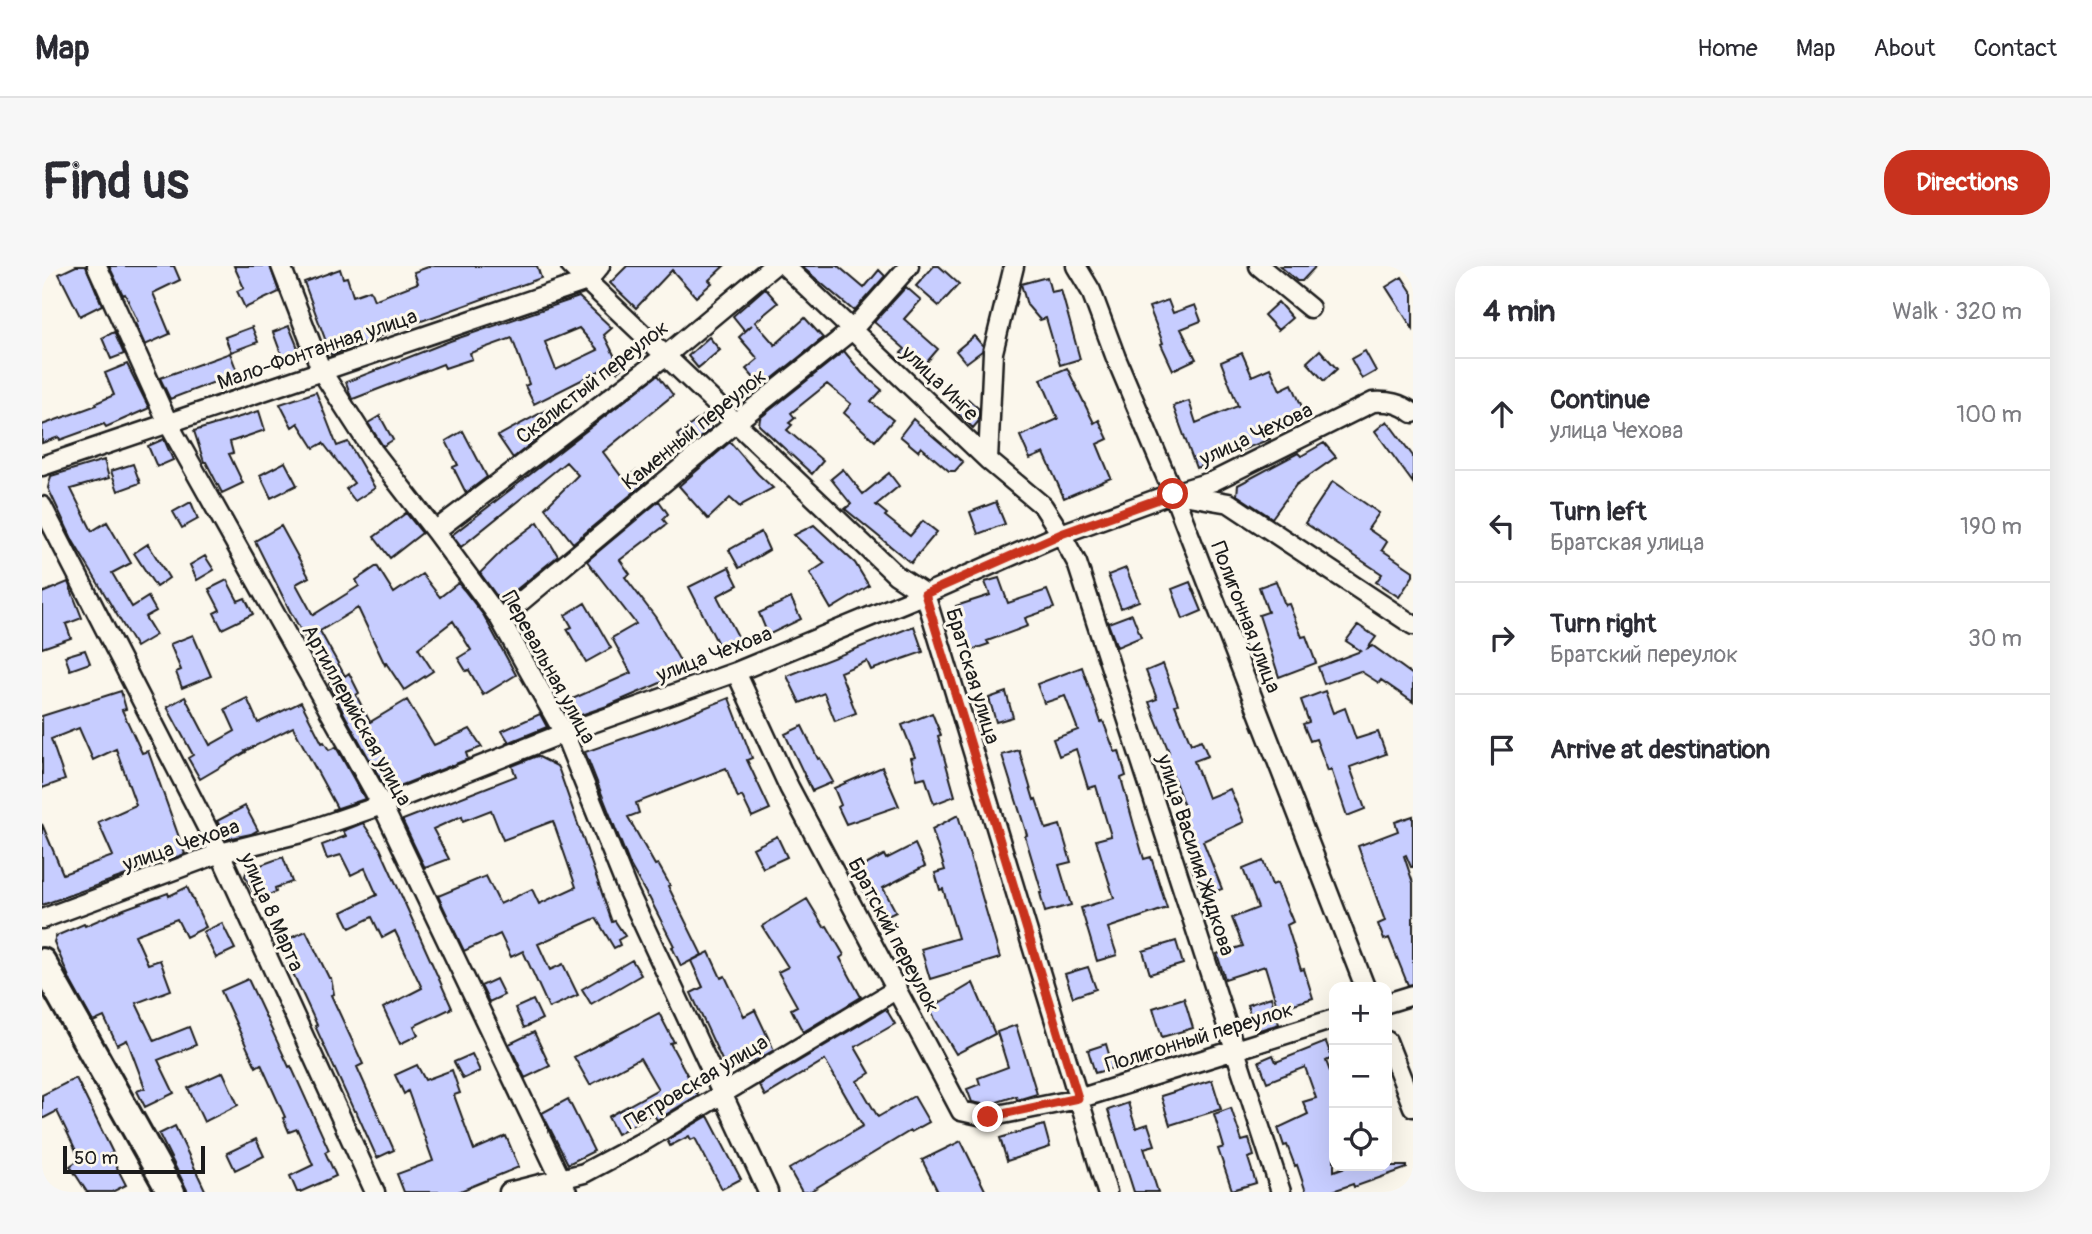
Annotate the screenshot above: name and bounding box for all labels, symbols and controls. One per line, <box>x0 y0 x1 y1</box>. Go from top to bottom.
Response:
text: Map <box>35 28 90 69</box>
text: Home <box>1697 34 1758 63</box>
text: Map <box>1796 34 1836 63</box>
text: About <box>1874 34 1936 63</box>
text: Contact <box>1974 34 2057 63</box>
button: Directions <box>1884 150 2050 215</box>
text: Find us <box>42 152 189 213</box>
text: 4 min <box>1483 293 1556 330</box>
text: Walk · 320 m <box>1892 297 2022 326</box>
street label: Мало-Фонтанная улица <box>214 303 421 396</box>
street label: Скалистый переулок <box>511 314 674 450</box>
street label: улица Инге <box>895 339 985 427</box>
street label: Каменный переулок <box>616 363 772 496</box>
text: Continue <box>1550 384 1650 416</box>
icon: ahead <box>1483 395 1521 433</box>
street label: улица Чехова <box>1194 397 1317 473</box>
text: 100 m <box>1956 400 2022 429</box>
text: улица Чехова <box>1550 416 1683 445</box>
route start <box>1157 478 1188 509</box>
text: Turn left <box>1550 496 1646 528</box>
icon: left <box>1483 507 1521 545</box>
text: 190 m <box>1960 512 2022 541</box>
text: Братская улица <box>1550 528 1704 557</box>
street label: Полигонная улица <box>1204 538 1287 697</box>
street label: Перевальная улица <box>495 586 602 749</box>
street label: Братская улица <box>939 605 1006 747</box>
text: Turn right <box>1550 608 1656 640</box>
icon: right <box>1483 619 1521 657</box>
street label: Артиллерийская улица <box>296 620 418 811</box>
street label: улица Чехова <box>652 620 776 689</box>
text: 30 m <box>1968 624 2022 653</box>
text: Братский переулок <box>1550 640 1738 669</box>
icon: arrive <box>1483 731 1521 769</box>
text: Arrive at destination <box>1550 734 1770 766</box>
street label: улица Василия Жидкова <box>1150 750 1241 959</box>
street label: улица Чехова <box>118 813 243 878</box>
street label: улица 8 Марта <box>233 848 310 976</box>
street label: Братский переулок <box>841 853 946 1018</box>
map controls <box>1329 982 1392 1171</box>
button: + <box>1329 982 1392 1045</box>
street label: Полигонный переулок <box>1102 996 1297 1079</box>
street label: Петровская улица <box>619 1029 773 1136</box>
button: − <box>1329 1045 1392 1108</box>
route end <box>972 1101 1003 1132</box>
button: locate <box>1329 1108 1392 1171</box>
scale bar <box>63 1143 205 1175</box>
text: 50 m <box>74 1146 118 1170</box>

